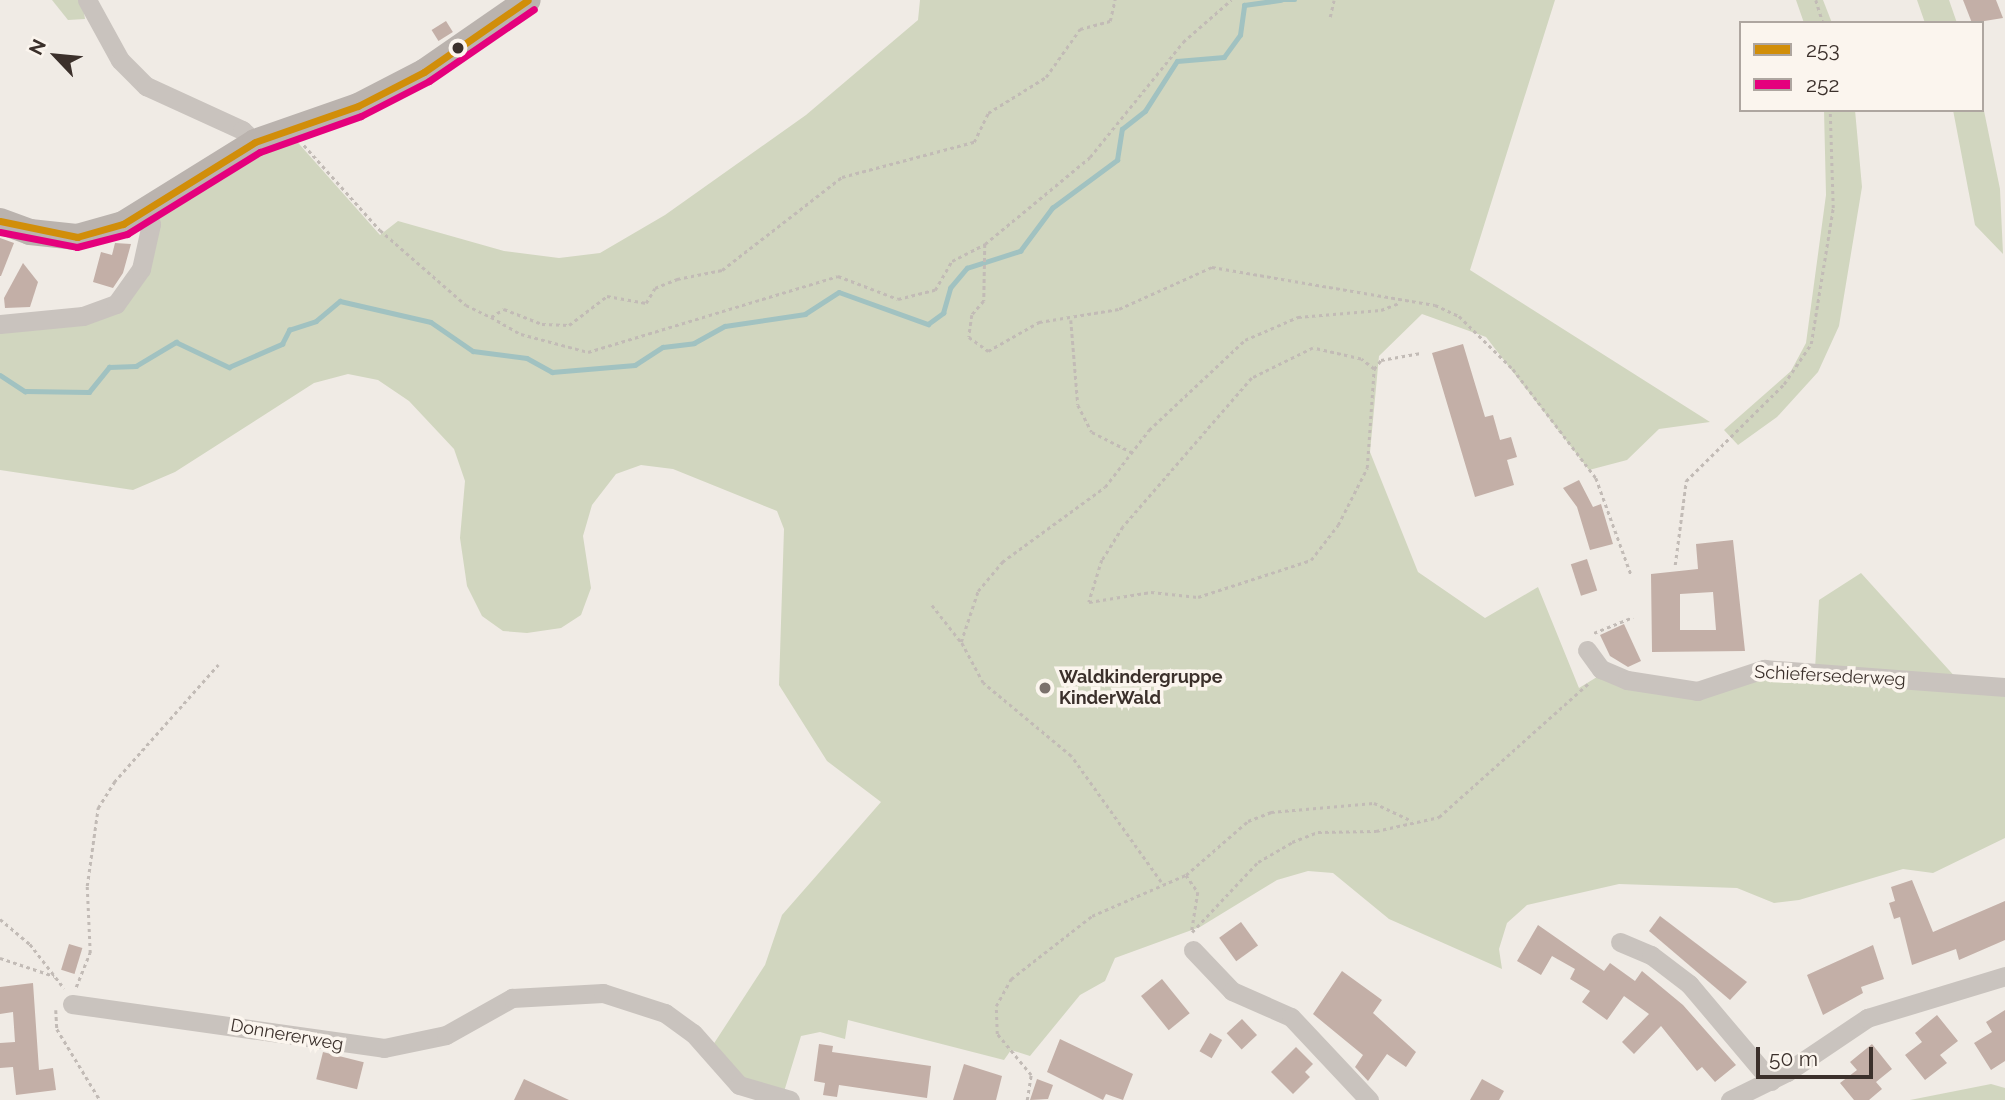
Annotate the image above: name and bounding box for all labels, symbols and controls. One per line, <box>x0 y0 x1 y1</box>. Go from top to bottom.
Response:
north arrow <box>21 21 91 91</box>
legend <box>1739 21 1984 112</box>
text: N <box>24 35 50 58</box>
text: 253 <box>1806 37 1840 62</box>
unlabelled marker <box>451 41 465 55</box>
text: 252 <box>1806 72 1839 97</box>
street label: Schiefersederweg <box>1754 661 1906 691</box>
place label: Waldkindergruppe KinderWald <box>1059 667 1222 710</box>
marker: Waldkindergruppe KinderWald <box>1037 680 1053 696</box>
street label: Donnererweg <box>229 1014 345 1056</box>
scale bar <box>1760 1034 1877 1078</box>
text: 50 m <box>1769 1046 1818 1071</box>

